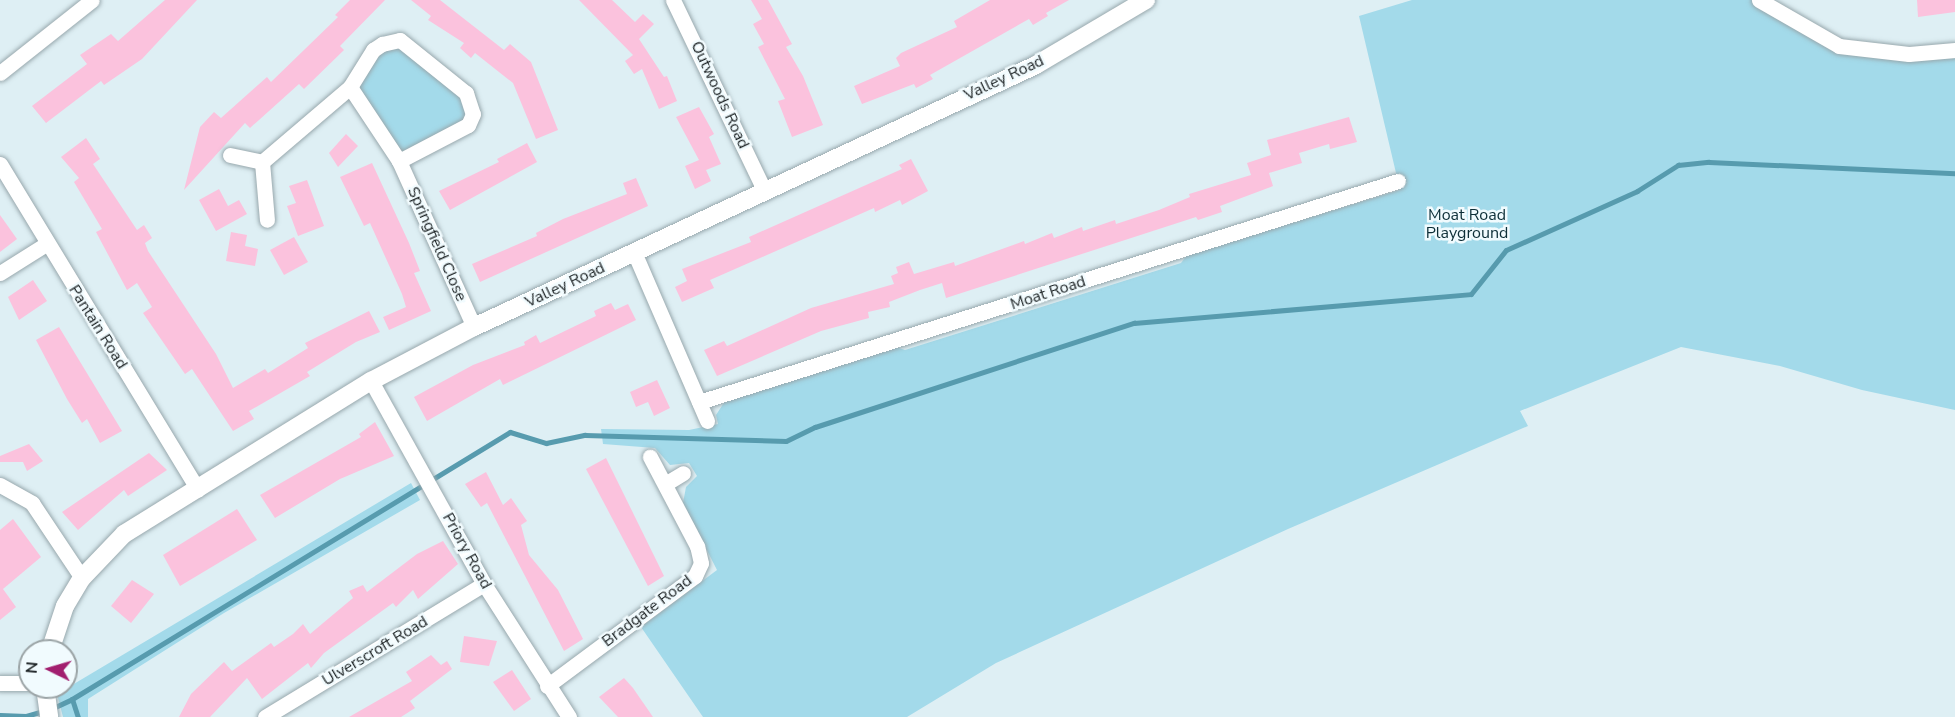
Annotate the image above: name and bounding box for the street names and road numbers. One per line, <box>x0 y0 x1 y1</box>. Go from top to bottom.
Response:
street label: Outwoods Road <box>687 38 753 152</box>
street label: Valley Road <box>961 51 1047 105</box>
street label: Springfield Close <box>403 184 471 304</box>
street label: Valley Road <box>522 258 608 312</box>
street label: Moat Road <box>1008 272 1088 314</box>
street label: Pantain Road <box>65 281 131 373</box>
street label: Priory Road <box>438 510 496 592</box>
street label: Bradgate Road <box>598 571 696 651</box>
street label: Ulverscroft Road <box>319 612 431 690</box>

